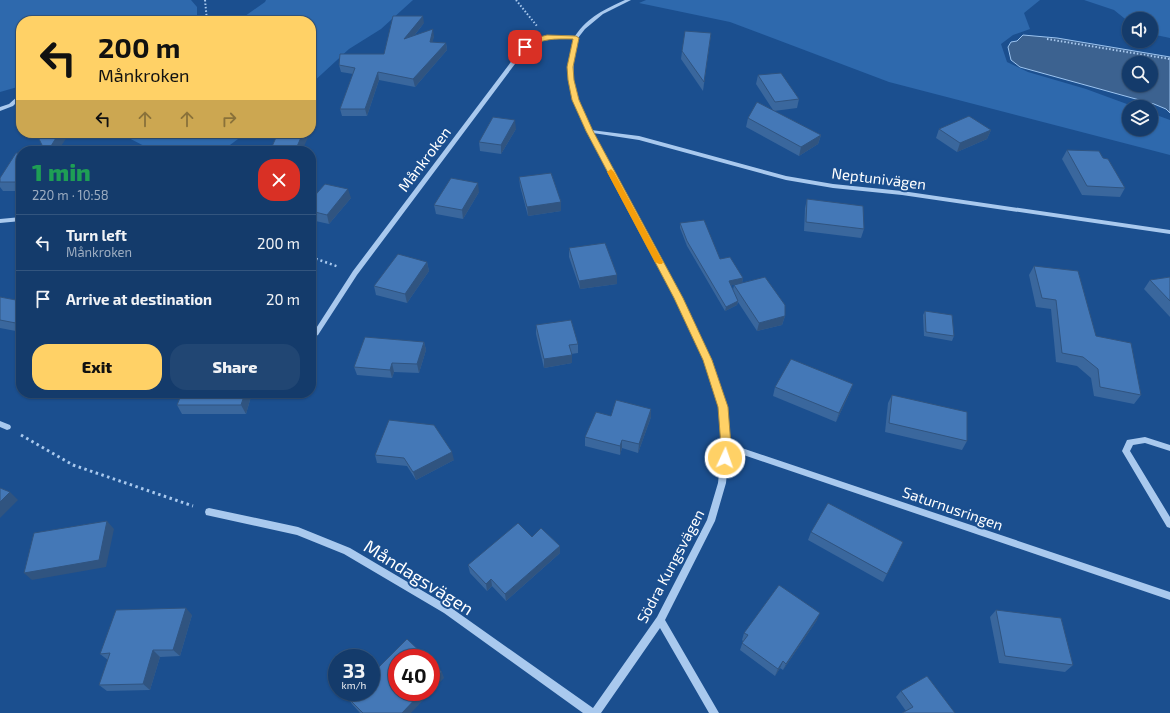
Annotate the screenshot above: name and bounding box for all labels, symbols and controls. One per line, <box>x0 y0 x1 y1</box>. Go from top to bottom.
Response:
map controls <box>1122 12 1158 136</box>
button: sound <box>1122 12 1158 48</box>
text: 200 m <box>98 30 180 64</box>
pin <box>508 30 542 64</box>
icon: left <box>32 32 84 84</box>
icon: arrive <box>514 36 536 58</box>
button: search <box>1122 56 1158 92</box>
text: Månkroken <box>98 64 190 86</box>
button: layers <box>1122 100 1158 136</box>
icon: left <box>92 108 114 130</box>
icon: ahead <box>134 108 156 130</box>
icon: ahead <box>176 108 198 130</box>
icon: right <box>218 108 240 130</box>
street label: Månkroken <box>394 123 454 195</box>
text: 1 min <box>32 157 91 186</box>
button: close <box>258 159 300 201</box>
street label: Neptunivägen <box>831 163 927 193</box>
text: 220 m · 10:58 <box>32 187 109 203</box>
text: Turn left <box>66 226 127 244</box>
icon: left <box>32 232 54 254</box>
text: 200 m <box>257 234 300 252</box>
text: Månkroken <box>66 244 132 260</box>
icon: arrive <box>32 288 54 310</box>
text: Arrive at destination <box>66 290 212 308</box>
text: 20 m <box>266 290 300 308</box>
button: Exit <box>32 344 162 390</box>
button: Share <box>170 344 300 390</box>
position arrow <box>704 437 746 479</box>
street label: Saturnusringen <box>900 482 1006 534</box>
street label: Södra Kungsvägen <box>632 506 708 626</box>
street label: Måndagsvägen <box>360 535 478 619</box>
speed limit sign: 40 <box>388 649 440 701</box>
text: 33 <box>343 658 365 682</box>
text: km/h <box>342 679 366 691</box>

